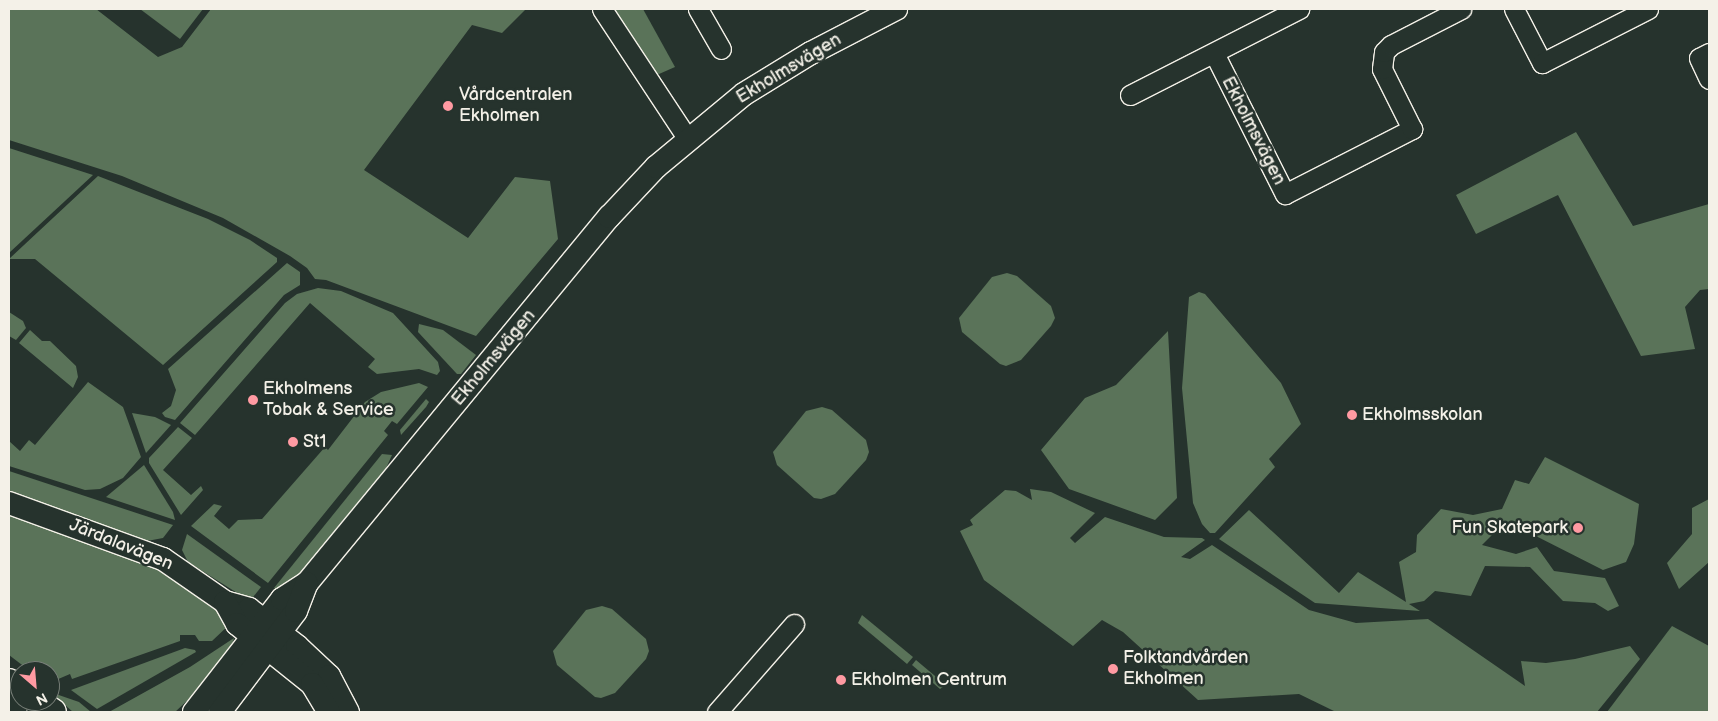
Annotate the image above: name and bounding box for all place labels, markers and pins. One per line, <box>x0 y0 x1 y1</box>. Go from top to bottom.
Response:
place label: Vårdcentralen Ekholmen <box>459 85 572 128</box>
marker: Vårdcentralen Ekholmen <box>441 99 455 113</box>
place label: Ekholmens Tobak & Service <box>263 379 394 422</box>
marker: Ekholmens Tobak & Service <box>247 394 259 406</box>
place label: Ekholmsskolan <box>1362 404 1483 426</box>
marker: Ekholmsskolan <box>1346 409 1358 421</box>
place label: St1 <box>303 431 326 453</box>
marker: St1 <box>287 436 299 448</box>
place label: Fun Skatepark <box>1451 517 1568 539</box>
marker: Fun Skatepark <box>1572 522 1584 534</box>
place label: Folktandvården Ekholmen <box>1123 648 1248 691</box>
marker: Folktandvården Ekholmen <box>1107 663 1119 675</box>
place label: Ekholmen Centrum <box>851 669 1007 691</box>
marker: Ekholmen Centrum <box>835 674 847 686</box>

